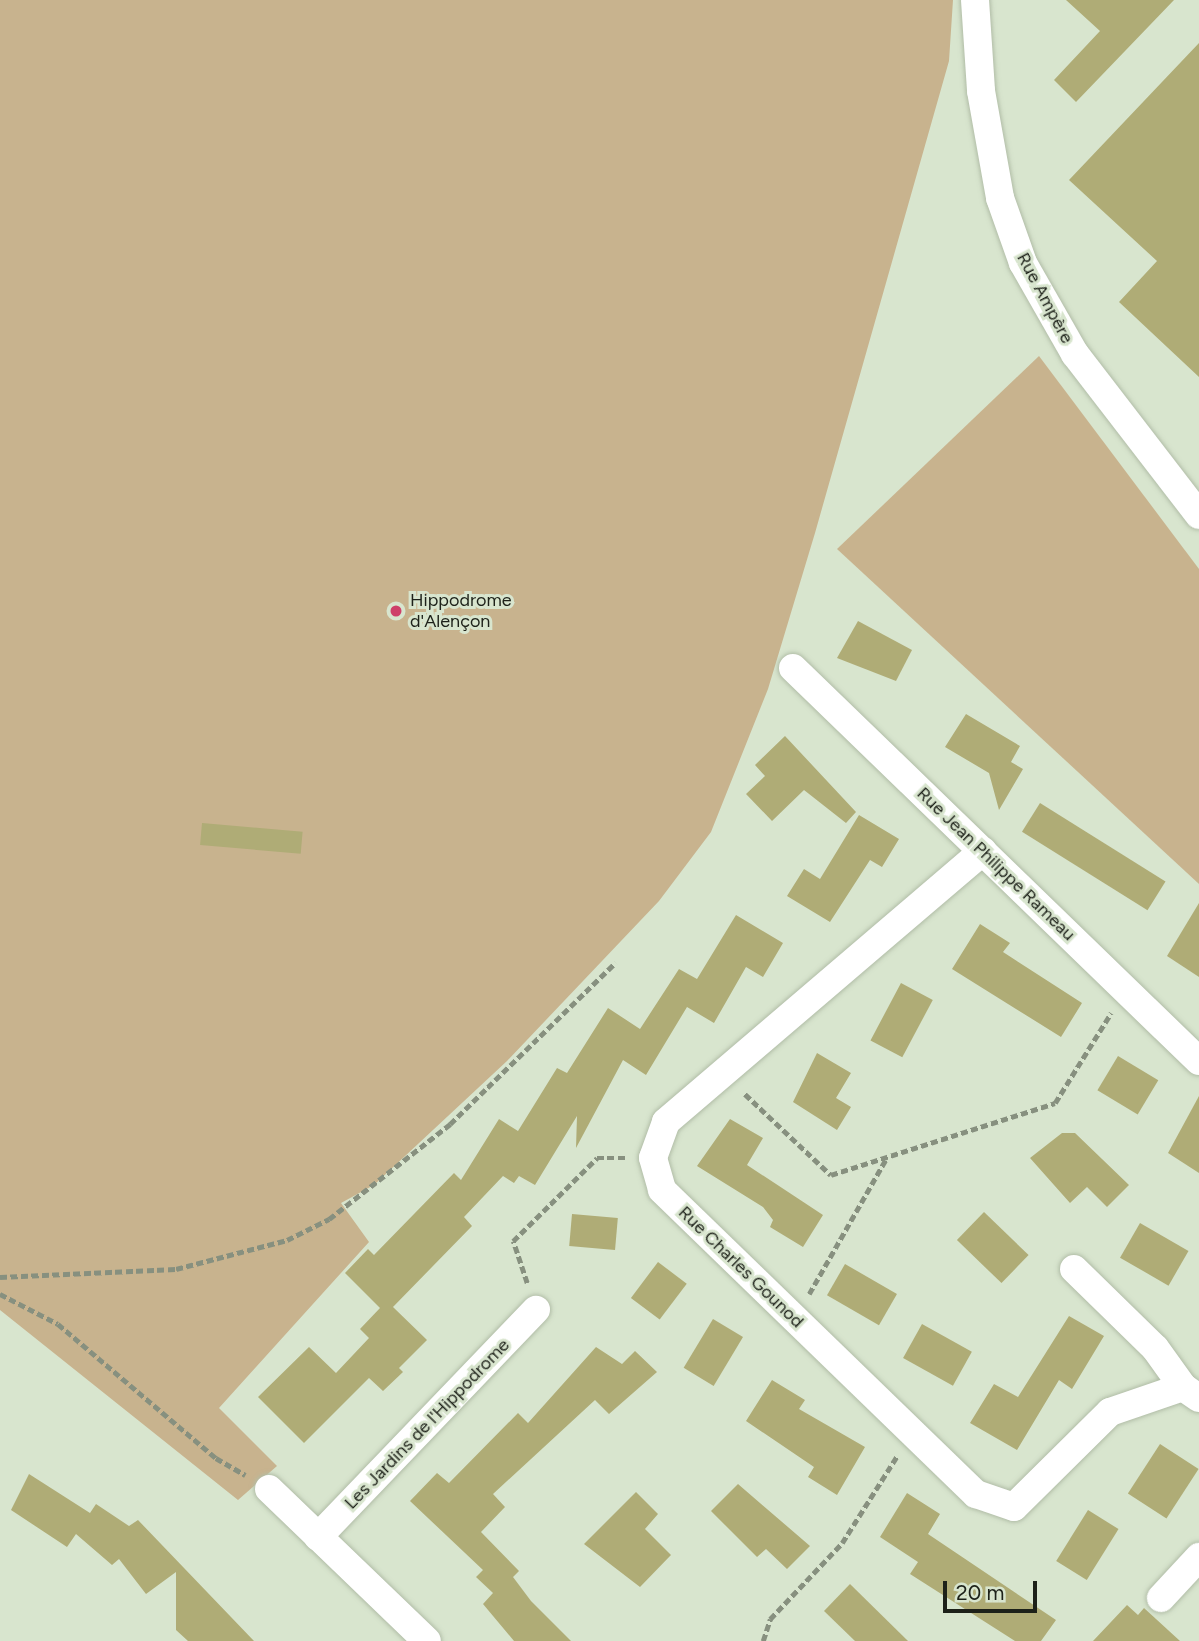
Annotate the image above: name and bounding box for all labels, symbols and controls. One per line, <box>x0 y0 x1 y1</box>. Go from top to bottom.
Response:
street label: Rue Ampère <box>1012 249 1078 347</box>
place label: Hippodrome d'Alençon <box>410 590 512 632</box>
marker: Hippodrome d'Alençon <box>388 603 404 619</box>
street label: Rue Jean Philippe Rameau <box>912 783 1080 945</box>
street label: Rue Charles Gounod <box>674 1202 808 1332</box>
street label: Les Jardins de l'Hippodrome <box>340 1334 514 1514</box>
scale bar <box>947 1568 1042 1612</box>
text: 20 m <box>956 1580 1004 1605</box>

